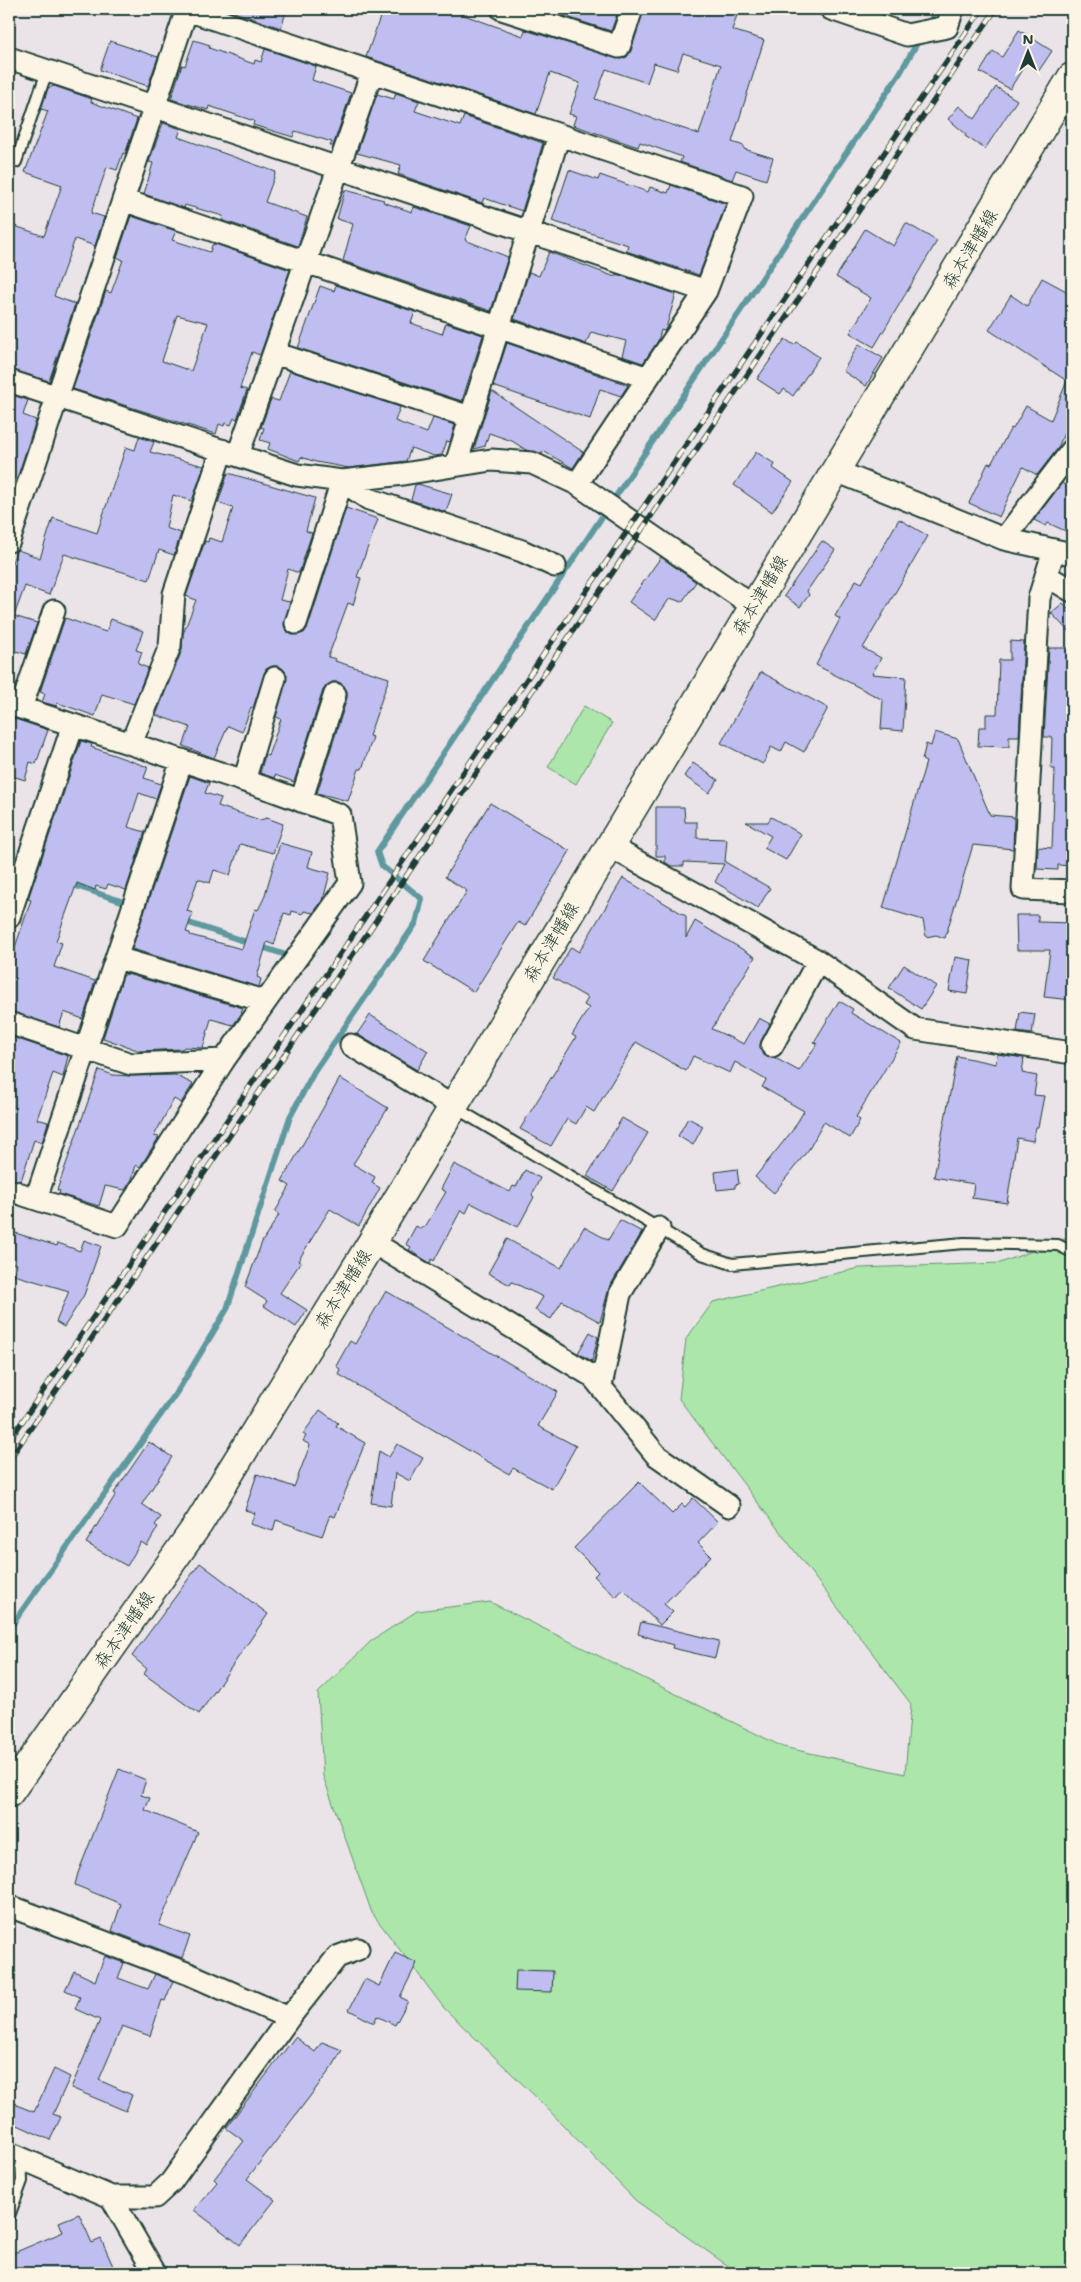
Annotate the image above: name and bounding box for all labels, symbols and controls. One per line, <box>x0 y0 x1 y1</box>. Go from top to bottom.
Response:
north arrow <box>1004 28 1054 78</box>
text: N <box>1022 30 1034 48</box>
street label: 森本津幡線 <box>937 204 1003 294</box>
street label: 森本津幡線 <box>727 550 793 640</box>
street label: 森本津幡線 <box>518 897 584 987</box>
street label: 森本津幡線 <box>309 1244 377 1334</box>
street label: 森本津幡線 <box>88 1586 160 1674</box>

